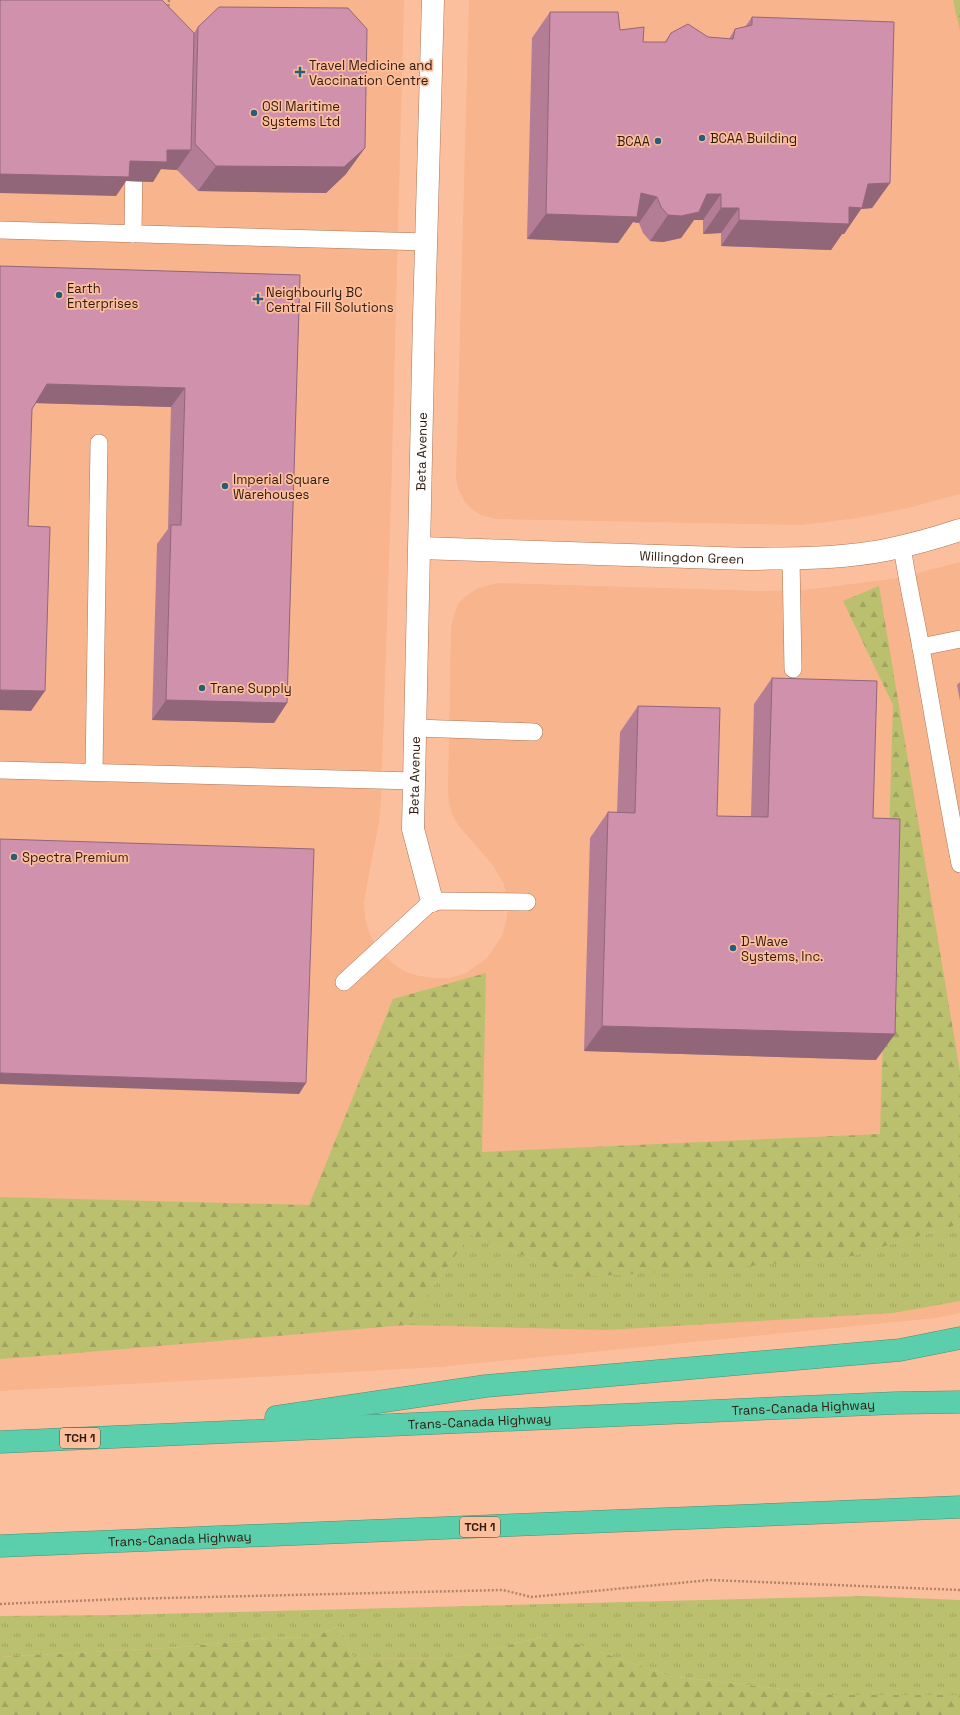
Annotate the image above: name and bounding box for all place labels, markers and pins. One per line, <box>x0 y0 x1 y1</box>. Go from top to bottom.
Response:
place label: Travel Medicine and Vaccination Centre <box>309 57 433 89</box>
marker: Travel Medicine and Vaccination Centre <box>294 66 306 78</box>
place label: OSI Maritime Systems Ltd <box>262 98 340 130</box>
marker: OSI Maritime Systems Ltd <box>249 108 259 118</box>
place label: BCAA Building <box>710 130 797 147</box>
place label: BCAA <box>617 133 650 150</box>
marker: BCAA Building <box>697 133 707 143</box>
marker: BCAA <box>653 136 663 146</box>
place label: Earth Enterprises <box>67 280 138 312</box>
place label: Neighbourly BC Central Fill Solutions <box>266 284 394 316</box>
marker: Earth Enterprises <box>54 290 64 300</box>
marker: Neighbourly BC Central Fill Solutions <box>253 294 263 304</box>
place label: Imperial Square Warehouses <box>233 471 330 503</box>
marker: Imperial Square Warehouses <box>220 481 230 491</box>
place label: Trane Supply <box>210 680 292 697</box>
marker: Trane Supply <box>197 683 207 693</box>
place label: Spectra Premium <box>22 849 129 866</box>
marker: Spectra Premium <box>9 852 19 862</box>
place label: D-Wave Systems, Inc. <box>741 933 823 965</box>
marker: D-Wave Systems, Inc. <box>728 943 738 953</box>

